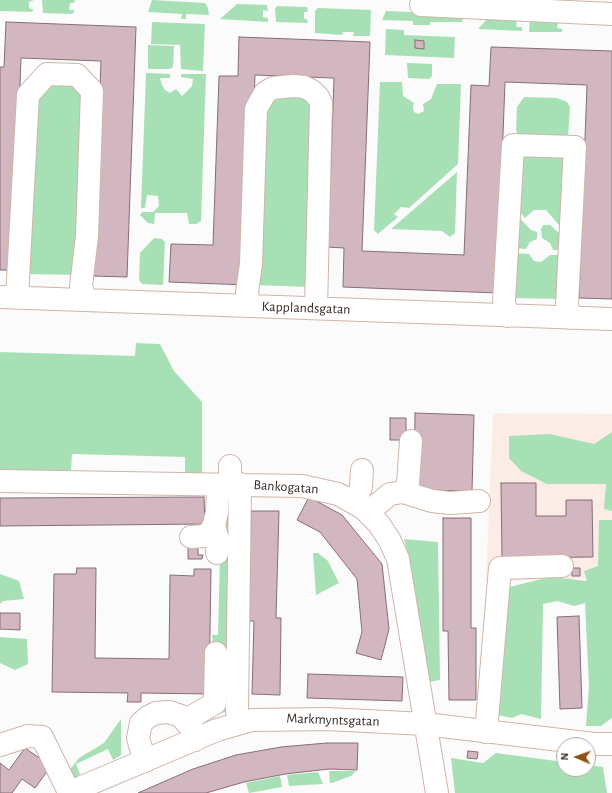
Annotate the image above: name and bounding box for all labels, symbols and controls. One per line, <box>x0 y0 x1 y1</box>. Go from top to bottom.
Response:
street label: Kapplandsgatan <box>261 298 351 318</box>
street label: Bankogatan <box>253 476 319 498</box>
street label: Markmyntsgatan <box>286 710 380 730</box>
north arrow <box>556 737 596 777</box>
text: N <box>559 753 570 761</box>

